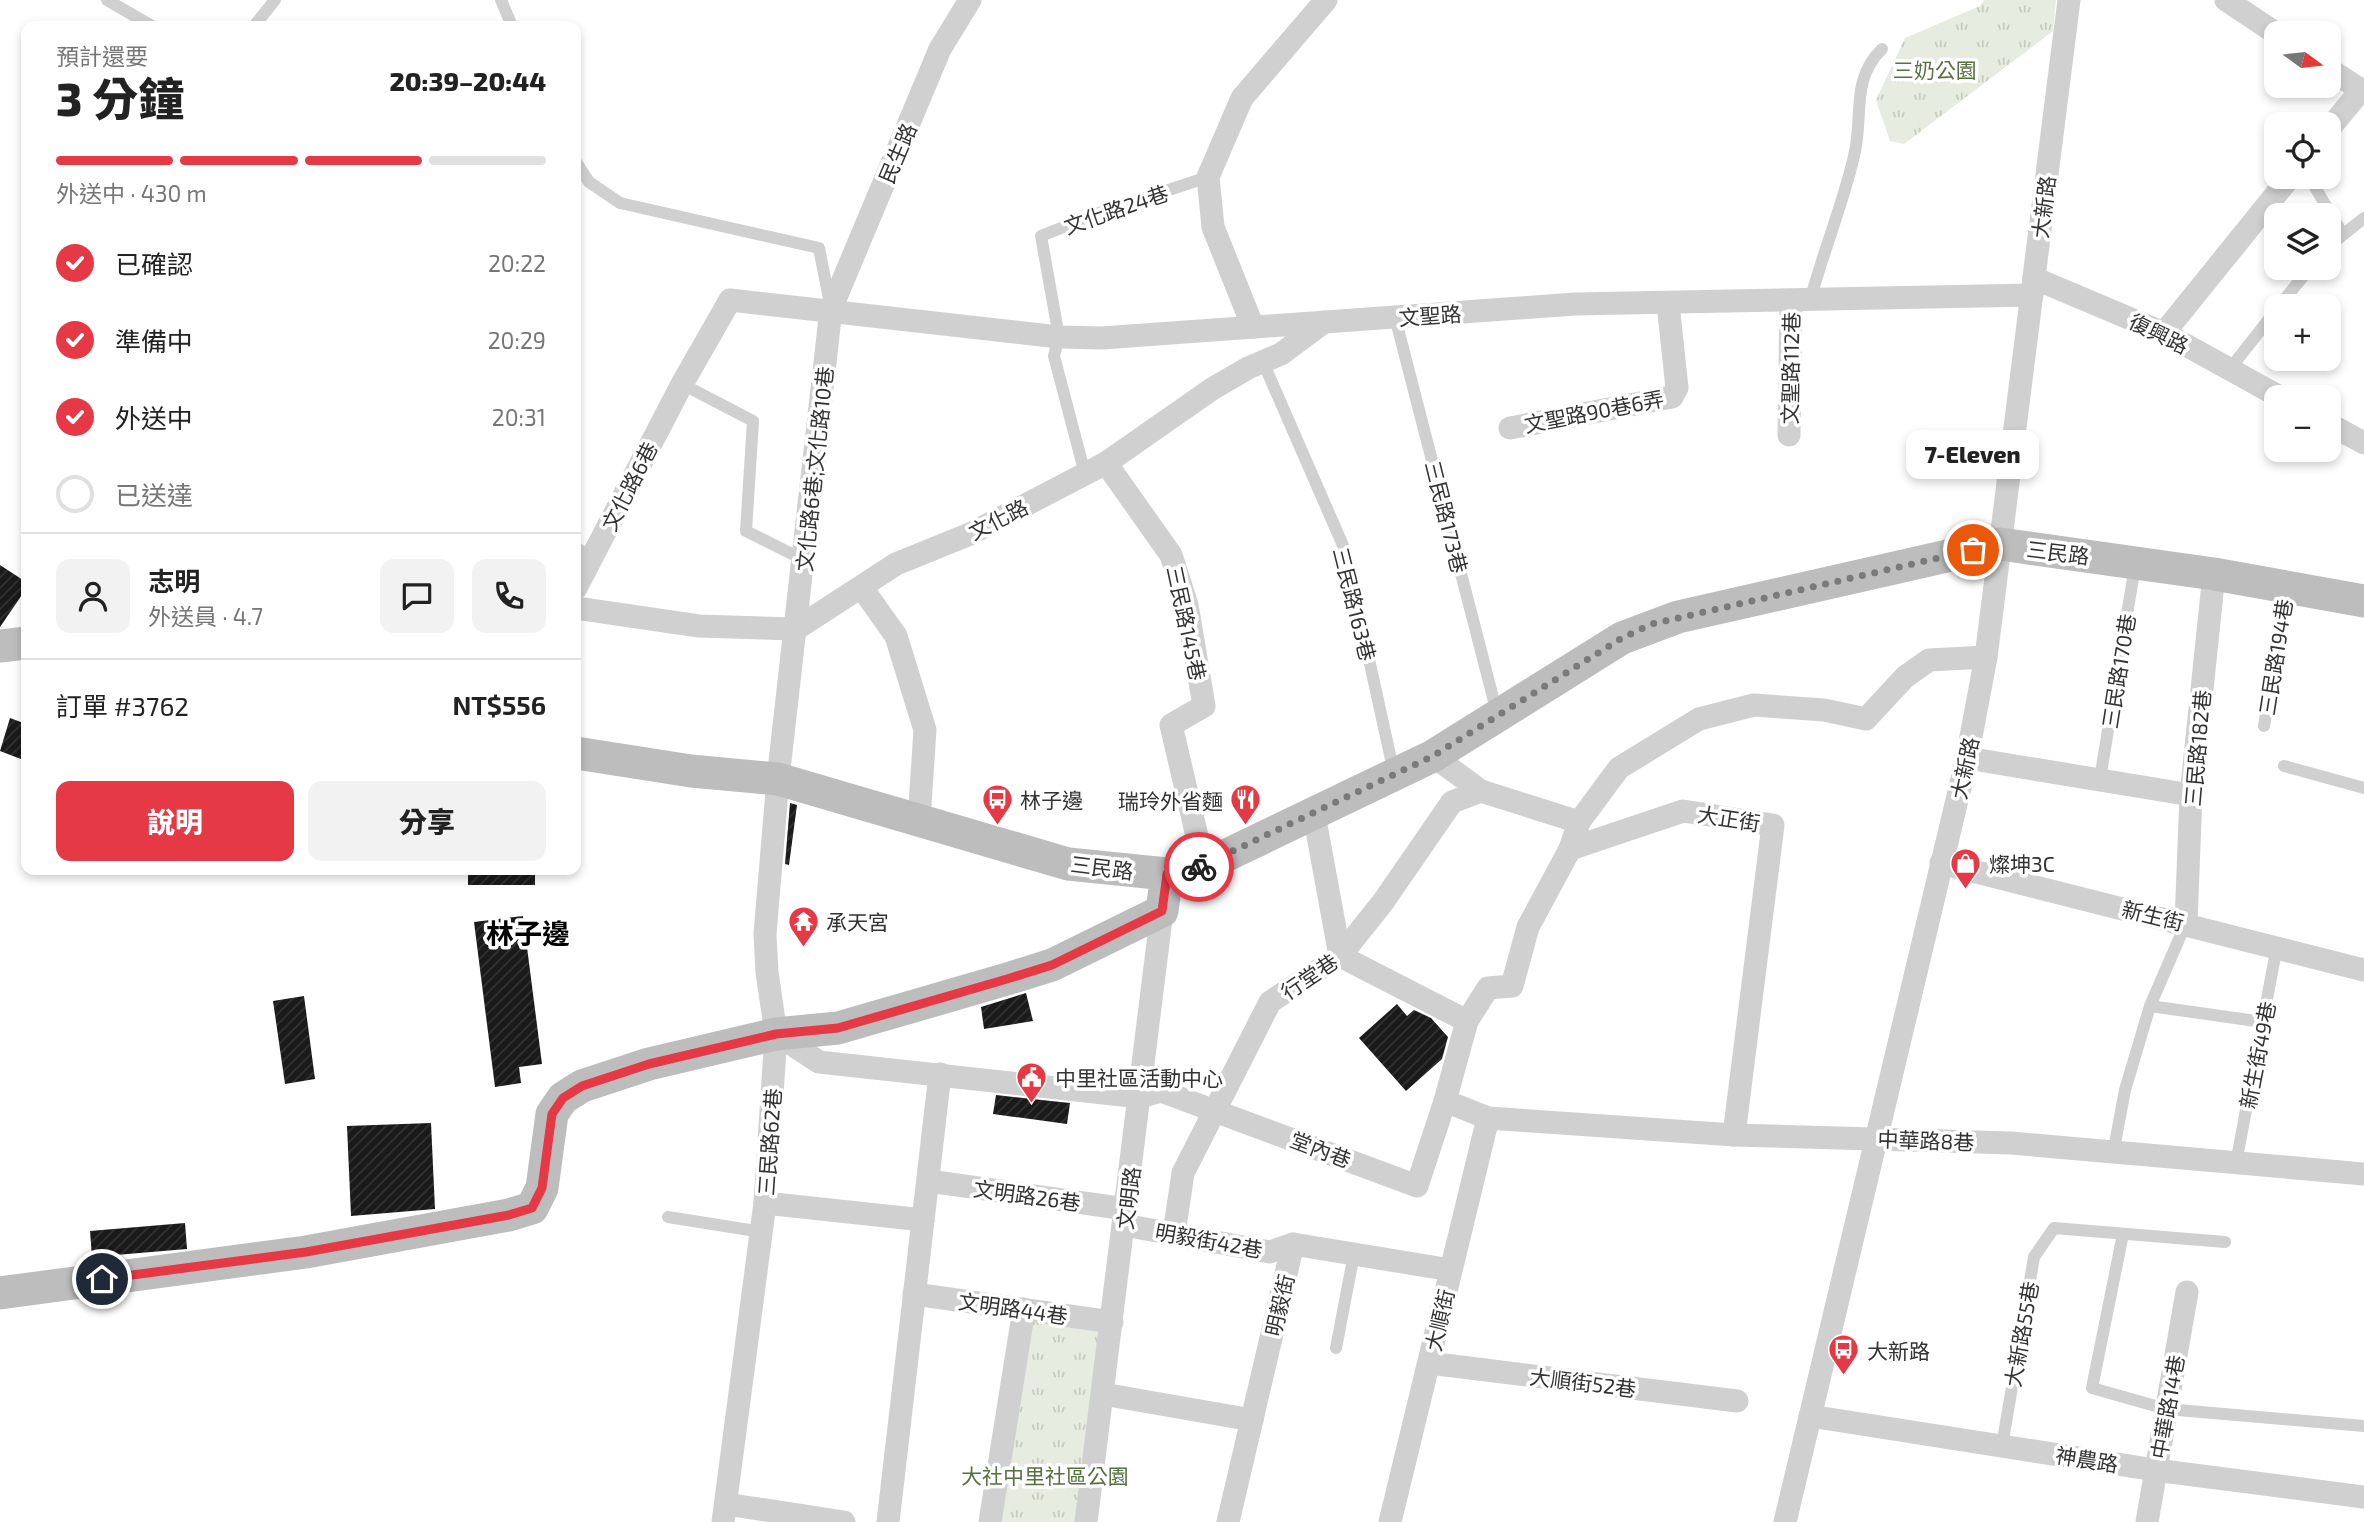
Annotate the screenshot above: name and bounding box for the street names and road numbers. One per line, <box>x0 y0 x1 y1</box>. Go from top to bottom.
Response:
street label: 民生路 <box>873 119 921 187</box>
street label: 大新路 <box>2027 174 2059 240</box>
street label: 文化路24巷 <box>1061 179 1171 239</box>
street label: 文聖路 <box>1398 300 1462 330</box>
street label: 復興路 <box>2125 308 2193 358</box>
street label: 文聖路112巷 <box>1777 312 1803 424</box>
street label: 文化路6巷;文化路10巷 <box>791 365 837 573</box>
street label: 文聖路90巷6弄 <box>1522 385 1666 437</box>
street label: 文化路6巷 <box>596 438 662 534</box>
street label: 三民路173巷 <box>1421 458 1473 576</box>
street label: 文化路 <box>964 494 1032 544</box>
street label: 三民路 <box>2025 536 2091 568</box>
street label: 三民路163巷 <box>1329 545 1381 663</box>
street label: 三民路145巷 <box>1163 563 1211 683</box>
street label: 三民路194巷 <box>2253 597 2297 717</box>
street label: 三民路170巷 <box>2097 612 2139 730</box>
street label: 三民路182巷 <box>2179 689 2215 807</box>
street label: 大新路 <box>1945 735 1983 801</box>
street label: 大正街 <box>1696 801 1762 835</box>
street label: 三民路 <box>1069 851 1135 883</box>
street label: 新生街 <box>2119 895 2187 935</box>
street label: 行堂巷 <box>1276 948 1342 1004</box>
street label: 新生街49巷 <box>2234 999 2280 1111</box>
street label: 三民路62巷 <box>753 1087 785 1197</box>
street label: 堂內巷 <box>1287 1126 1355 1172</box>
street label: 中華路8巷 <box>1877 1126 1975 1154</box>
street label: 文明路 <box>1112 1165 1144 1231</box>
street label: 文明路26巷 <box>972 1175 1082 1215</box>
street label: 明毅街42巷 <box>1153 1218 1265 1262</box>
street label: 明毅街 <box>1260 1271 1298 1339</box>
street label: 大新路55巷 <box>1999 1279 2043 1389</box>
street label: 大順街 <box>1420 1286 1458 1354</box>
street label: 文明路44巷 <box>957 1288 1069 1328</box>
street label: 中華路14巷 <box>2146 1353 2188 1461</box>
street label: 大順街52巷 <box>1528 1363 1638 1401</box>
street label: 神農路 <box>2054 1442 2120 1476</box>

